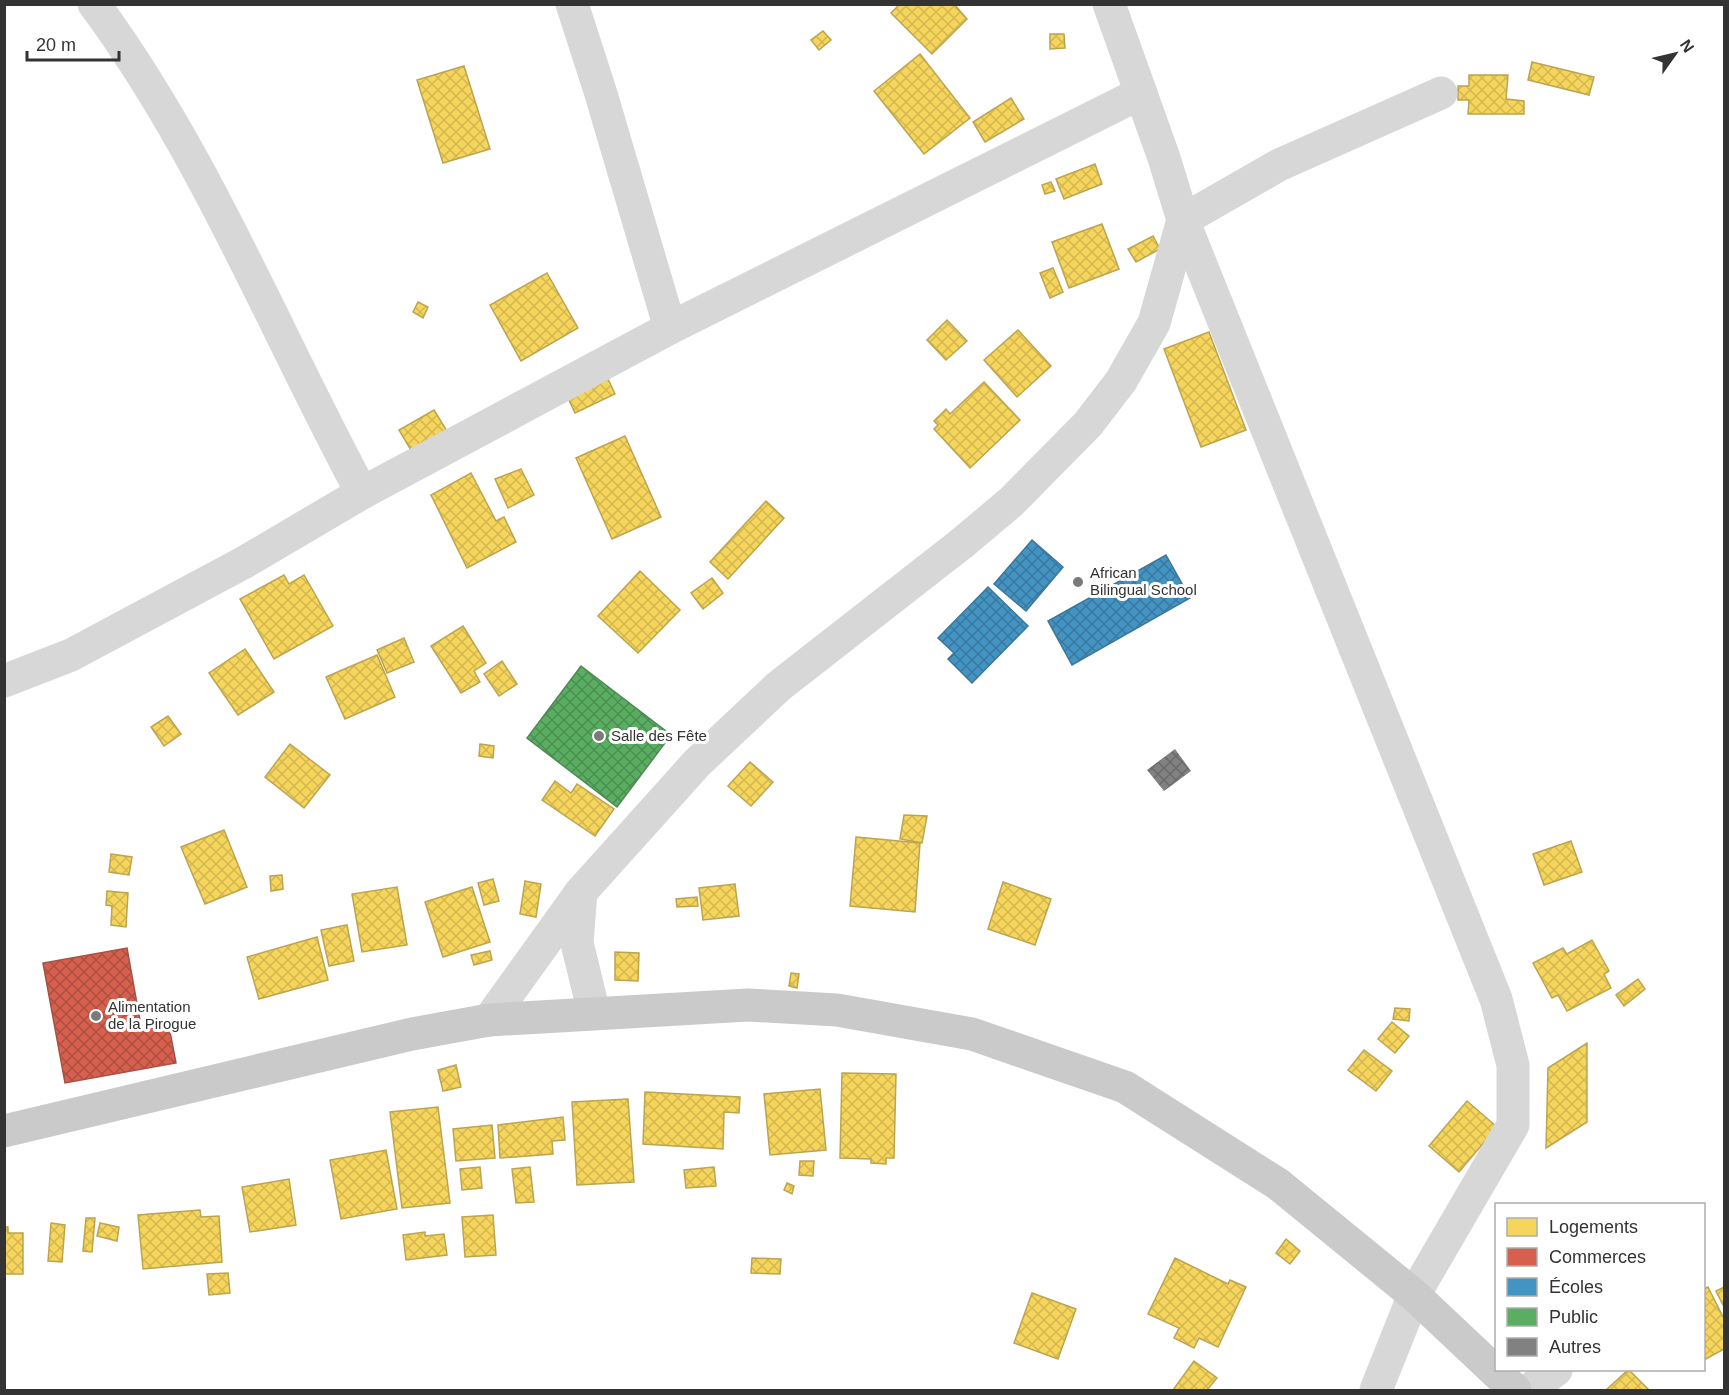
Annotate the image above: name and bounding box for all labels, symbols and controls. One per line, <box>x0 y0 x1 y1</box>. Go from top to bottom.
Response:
scale bar <box>27 24 118 62</box>
north arrow <box>1645 24 1705 84</box>
text: 20 m <box>36 35 76 55</box>
text: N <box>1677 36 1697 55</box>
place label: African Bilingual School <box>1090 564 1197 598</box>
marker: African Bilingual School <box>1071 575 1085 589</box>
place label: Salle des Fête <box>611 727 707 744</box>
marker: Salle des Fête <box>592 729 606 743</box>
place label: Alimentation de la Pirogue <box>108 998 196 1032</box>
marker: Alimentation de la Pirogue <box>89 1009 103 1023</box>
legend <box>1495 1203 1705 1371</box>
text: Logements <box>1549 1217 1638 1237</box>
text: Commerces <box>1549 1247 1646 1267</box>
text: Écoles <box>1549 1277 1603 1297</box>
text: Public <box>1549 1307 1598 1327</box>
text: Autres <box>1549 1337 1601 1357</box>

